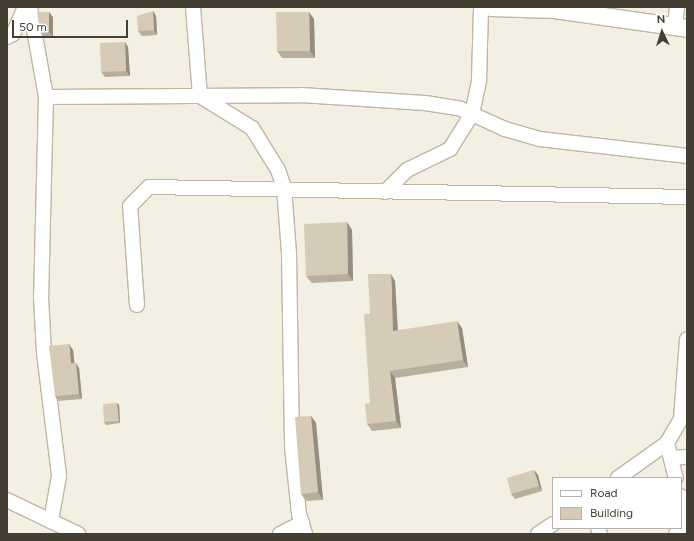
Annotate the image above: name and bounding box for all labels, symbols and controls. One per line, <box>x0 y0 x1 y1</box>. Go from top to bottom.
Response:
scale bar <box>14 12 130 38</box>
north arrow <box>642 12 682 52</box>
text: N <box>656 13 666 26</box>
text: 50 m <box>19 20 47 34</box>
legend <box>552 477 682 529</box>
text: Road <box>590 486 618 500</box>
text: Building <box>590 506 633 520</box>

